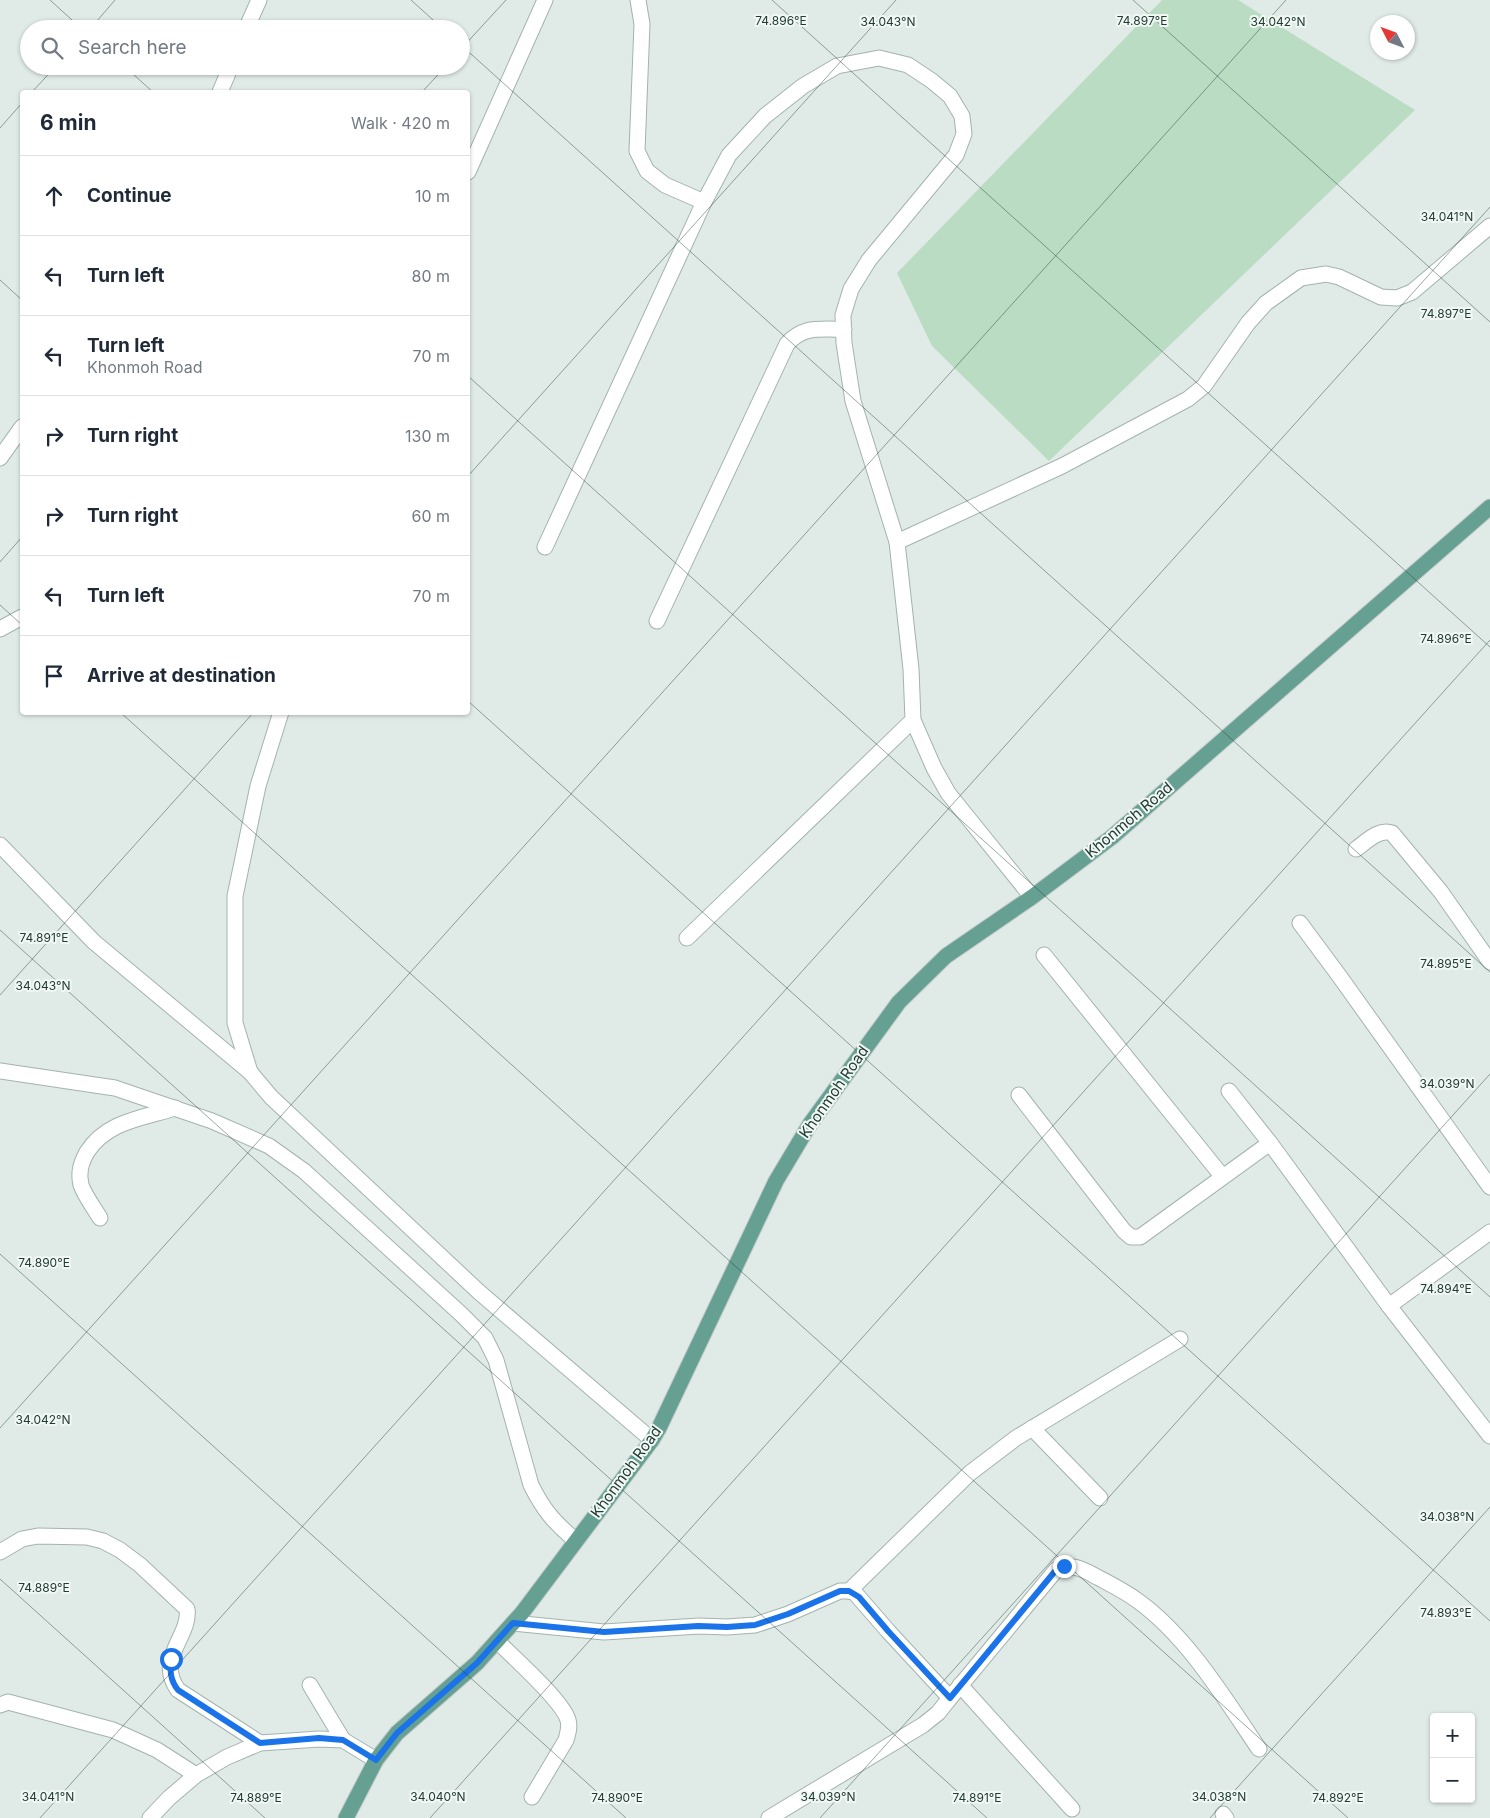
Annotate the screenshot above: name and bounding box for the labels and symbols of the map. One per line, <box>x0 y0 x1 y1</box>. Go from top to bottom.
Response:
text: 74.896°E <box>755 13 807 28</box>
text: 74.897°E <box>1117 13 1167 28</box>
text: 34.043°N <box>861 14 915 29</box>
text: 34.042°N <box>1250 14 1306 29</box>
north arrow <box>1370 15 1415 60</box>
text: 34.041°N <box>1421 209 1473 224</box>
text: 74.897°E <box>1421 306 1471 321</box>
text: 74.896°E <box>1420 631 1472 646</box>
street label: Khonmoh Road <box>1081 778 1176 862</box>
text: 74.891°E <box>19 930 69 945</box>
text: 74.895°E <box>1420 956 1472 971</box>
text: 34.043°N <box>16 978 70 993</box>
street label: Khonmoh Road <box>795 1042 872 1141</box>
text: 34.039°N <box>1420 1076 1474 1091</box>
text: 74.890°E <box>18 1255 70 1270</box>
text: 74.894°E <box>1420 1281 1472 1296</box>
text: 34.042°N <box>15 1412 71 1427</box>
street label: Khonmoh Road <box>586 1422 665 1521</box>
text: 34.038°N <box>1420 1509 1474 1524</box>
route end <box>1053 1555 1076 1578</box>
text: 74.889°E <box>18 1580 70 1595</box>
text: 74.893°E <box>1420 1605 1472 1620</box>
route start <box>160 1648 183 1671</box>
text: 34.041°N <box>22 1789 74 1804</box>
text: 34.040°N <box>410 1789 466 1804</box>
text: 34.039°N <box>801 1789 855 1804</box>
text: 34.038°N <box>1192 1789 1246 1804</box>
text: 74.889°E <box>230 1790 282 1805</box>
text: 74.890°E <box>591 1790 643 1805</box>
text: 74.891°E <box>952 1790 1002 1805</box>
text: 74.892°E <box>1312 1790 1364 1805</box>

